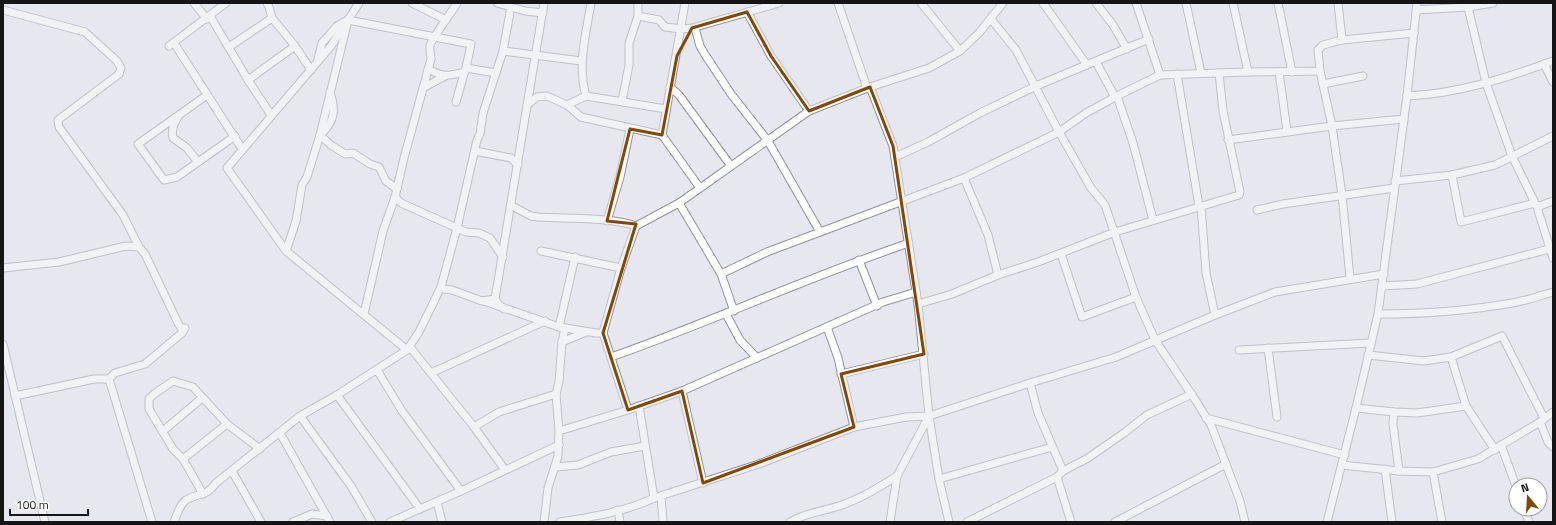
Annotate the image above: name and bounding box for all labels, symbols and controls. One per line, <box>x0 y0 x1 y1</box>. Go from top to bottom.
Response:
north arrow <box>1508 477 1548 517</box>
text: N <box>1519 479 1531 496</box>
scale bar <box>10 491 88 517</box>
text: 100 m <box>16 495 49 514</box>

